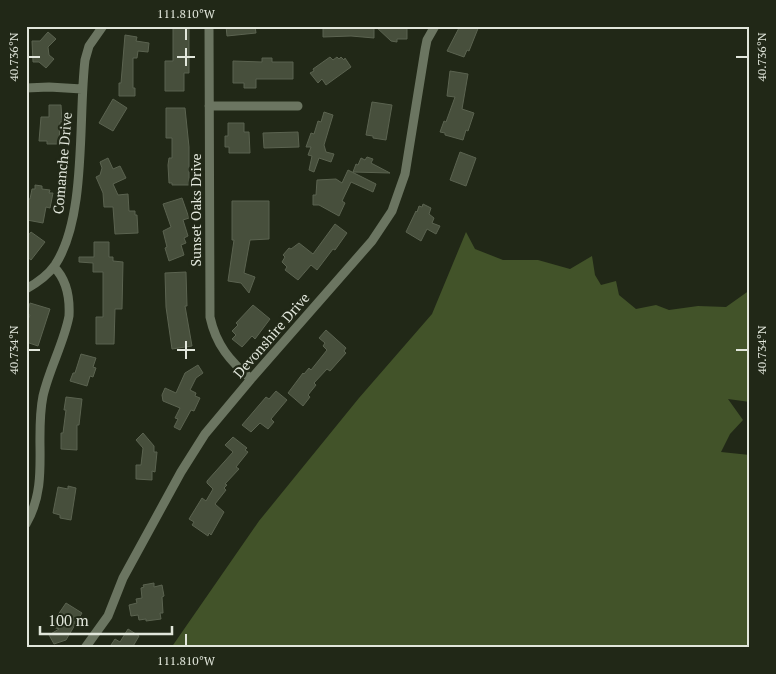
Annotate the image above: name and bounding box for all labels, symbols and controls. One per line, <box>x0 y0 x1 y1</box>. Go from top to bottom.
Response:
text: 111.810°W <box>157 6 216 21</box>
text: 40.736°N <box>6 32 21 82</box>
text: 40.736°N <box>754 32 769 82</box>
street label: Comanche Drive <box>48 111 76 215</box>
street label: Sunset Oaks Drive <box>186 153 205 267</box>
street label: Devonshire Drive <box>229 288 313 382</box>
text: 40.734°N <box>6 325 21 375</box>
text: 40.734°N <box>754 325 769 375</box>
scale bar <box>40 604 172 636</box>
text: 100 m <box>48 610 89 630</box>
text: 111.810°W <box>157 653 216 668</box>

